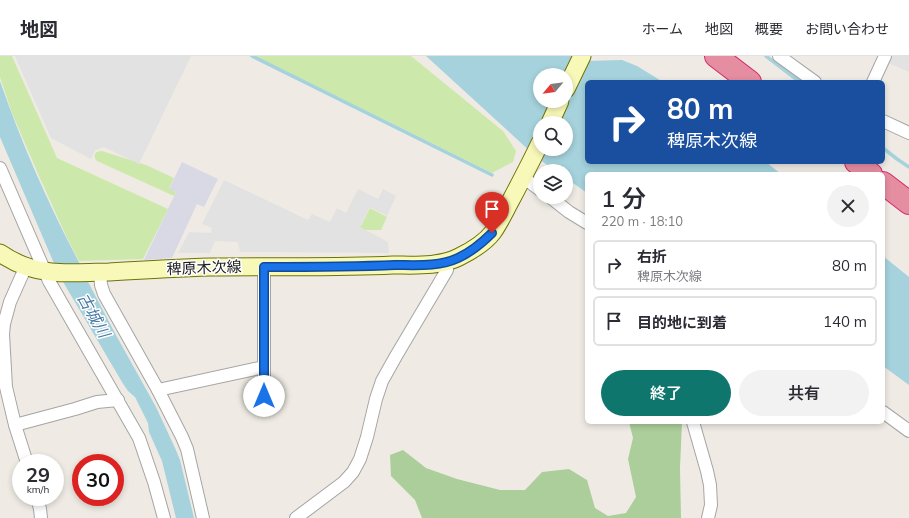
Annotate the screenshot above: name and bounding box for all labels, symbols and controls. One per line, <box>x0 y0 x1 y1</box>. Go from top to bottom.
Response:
text: 地図 <box>20 17 58 41</box>
text: ホーム <box>641 20 683 38</box>
text: 地図 <box>705 20 733 38</box>
text: 概要 <box>755 20 783 38</box>
text: お問い合わせ <box>805 20 889 38</box>
north arrow <box>533 68 573 108</box>
map controls <box>533 68 573 204</box>
text: 80 m <box>667 91 733 126</box>
icon: right <box>601 96 653 148</box>
button: search <box>533 116 573 156</box>
text: 稗原木次線 <box>667 129 757 152</box>
button: layers <box>533 164 573 204</box>
text: 1 分 <box>601 183 646 213</box>
button: close <box>827 185 869 227</box>
pin <box>475 192 509 233</box>
icon: arrive <box>481 198 503 220</box>
text: 220 m · 18:10 <box>601 213 683 229</box>
text: 右折 <box>637 247 667 266</box>
icon: right <box>603 254 625 276</box>
text: 80 m <box>832 256 867 275</box>
street label: 稗原木次線 <box>166 257 242 278</box>
text: 稗原木次線 <box>637 268 702 284</box>
water label: 古城川 <box>74 289 115 343</box>
icon: arrive <box>603 310 625 332</box>
text: 140 m <box>823 312 867 331</box>
text: 目的地に到着 <box>637 313 727 332</box>
button: 終了 <box>601 370 731 416</box>
button: 共有 <box>739 370 869 416</box>
position arrow <box>243 375 285 417</box>
speed limit sign: 30 <box>72 454 124 506</box>
text: 29 <box>26 462 50 487</box>
text: km/h <box>27 483 49 496</box>

